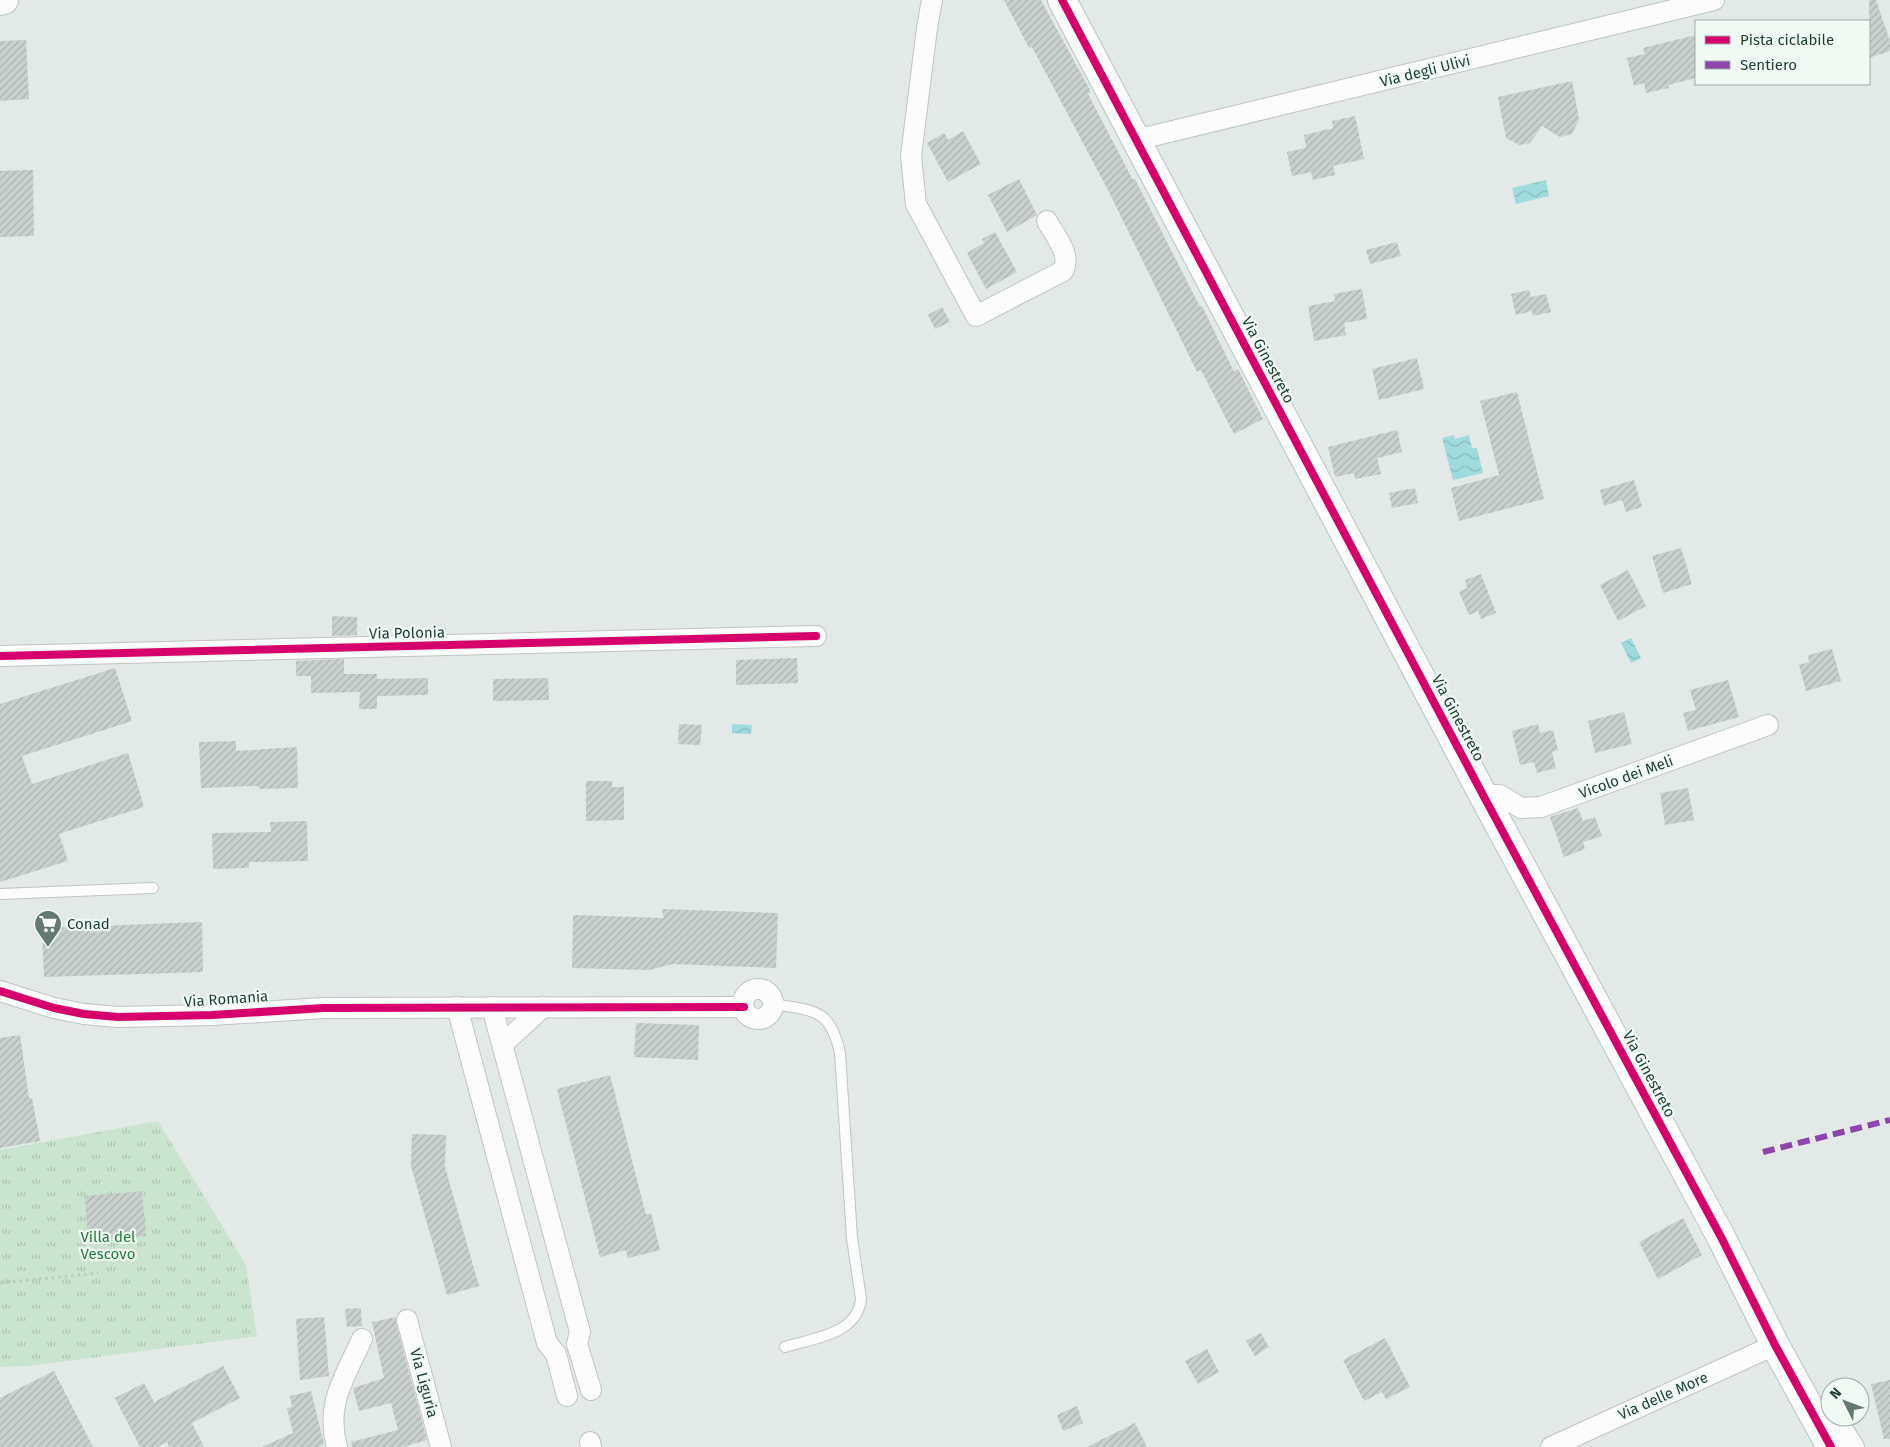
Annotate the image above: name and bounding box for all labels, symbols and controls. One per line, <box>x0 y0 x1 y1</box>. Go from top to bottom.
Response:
legend <box>1695 20 1870 85</box>
text: Pista ciclabile <box>1740 31 1834 49</box>
street label: Via degli Ulivi <box>1378 51 1472 91</box>
text: Sentiero <box>1740 56 1797 74</box>
street label: Via Ginestreto <box>1238 314 1298 406</box>
street label: Via Polonia <box>369 623 445 643</box>
street label: Via Ginestreto <box>1428 672 1488 764</box>
street label: Vicolo dei Meli <box>1576 752 1676 802</box>
supermarket icon: Conad <box>33 909 63 948</box>
place label: Conad <box>67 915 110 933</box>
street label: Via Romania <box>183 987 269 1011</box>
street label: Via Ginestreto <box>1619 1028 1679 1120</box>
park label: Villa del Vescovo <box>81 1228 136 1263</box>
street label: Via Liguria <box>406 1346 442 1420</box>
street label: Via delle More <box>1615 1368 1711 1424</box>
north arrow <box>1820 1377 1870 1427</box>
text: N <box>1826 1384 1845 1403</box>

